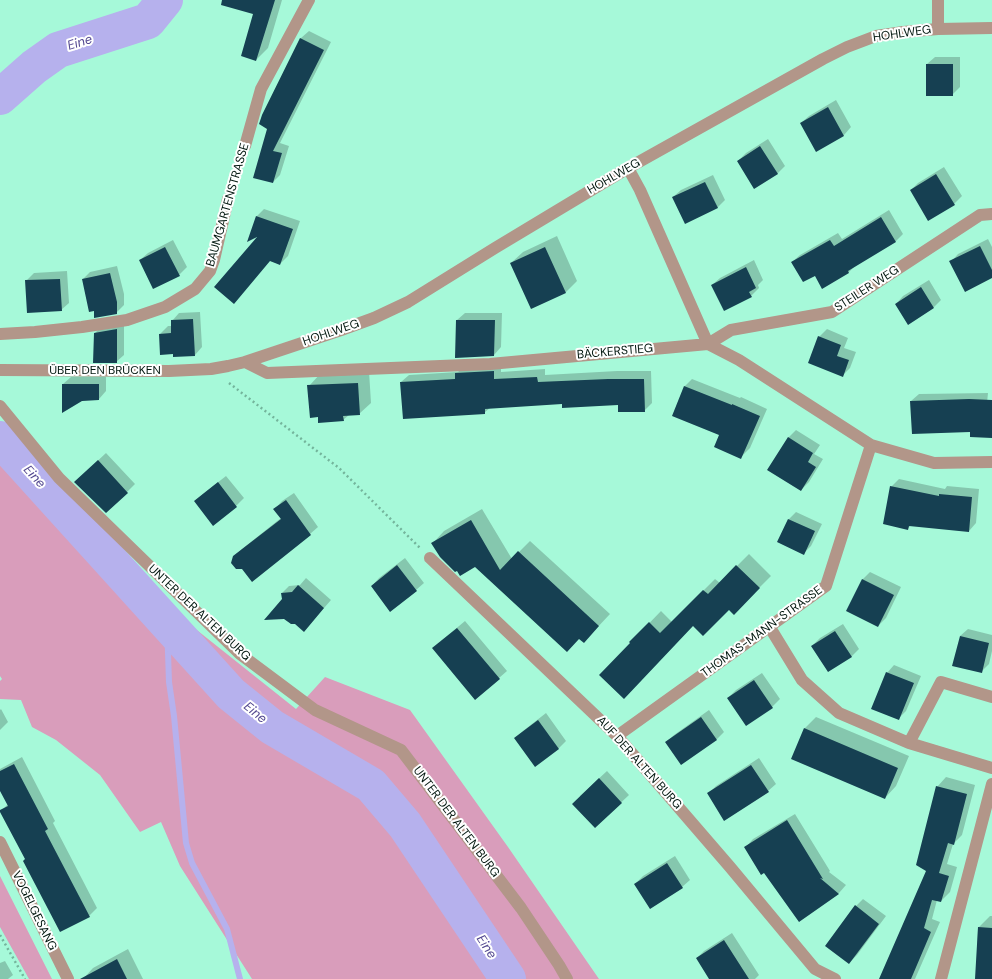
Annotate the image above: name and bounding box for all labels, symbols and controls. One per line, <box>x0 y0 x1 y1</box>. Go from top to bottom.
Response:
street label: HOHLWEG <box>872 23 932 45</box>
water label: Eine <box>66 32 94 54</box>
street label: BAUMGARTENSTRASSE <box>203 142 253 268</box>
street label: HOHLWEG <box>585 156 643 198</box>
street label: STEILER WEG <box>832 263 902 315</box>
street label: HOHLWEG <box>301 317 361 349</box>
street label: BÄCKERSTIEG <box>576 342 654 362</box>
street label: ÜBER DEN BRÜCKEN <box>49 364 161 378</box>
water label: Eine <box>20 462 48 492</box>
street label: UNTER DER ALTEN BURG <box>145 562 253 664</box>
street label: THOMAS-MANN-STRASSE <box>699 583 825 681</box>
water label: Eine <box>240 699 270 727</box>
street label: AUF DER ALTEN BURG <box>594 714 684 812</box>
street label: UNTER DER ALTEN BURG <box>410 764 502 880</box>
street label: VOGELGESANG <box>9 869 59 953</box>
water label: Eine <box>473 932 499 962</box>

